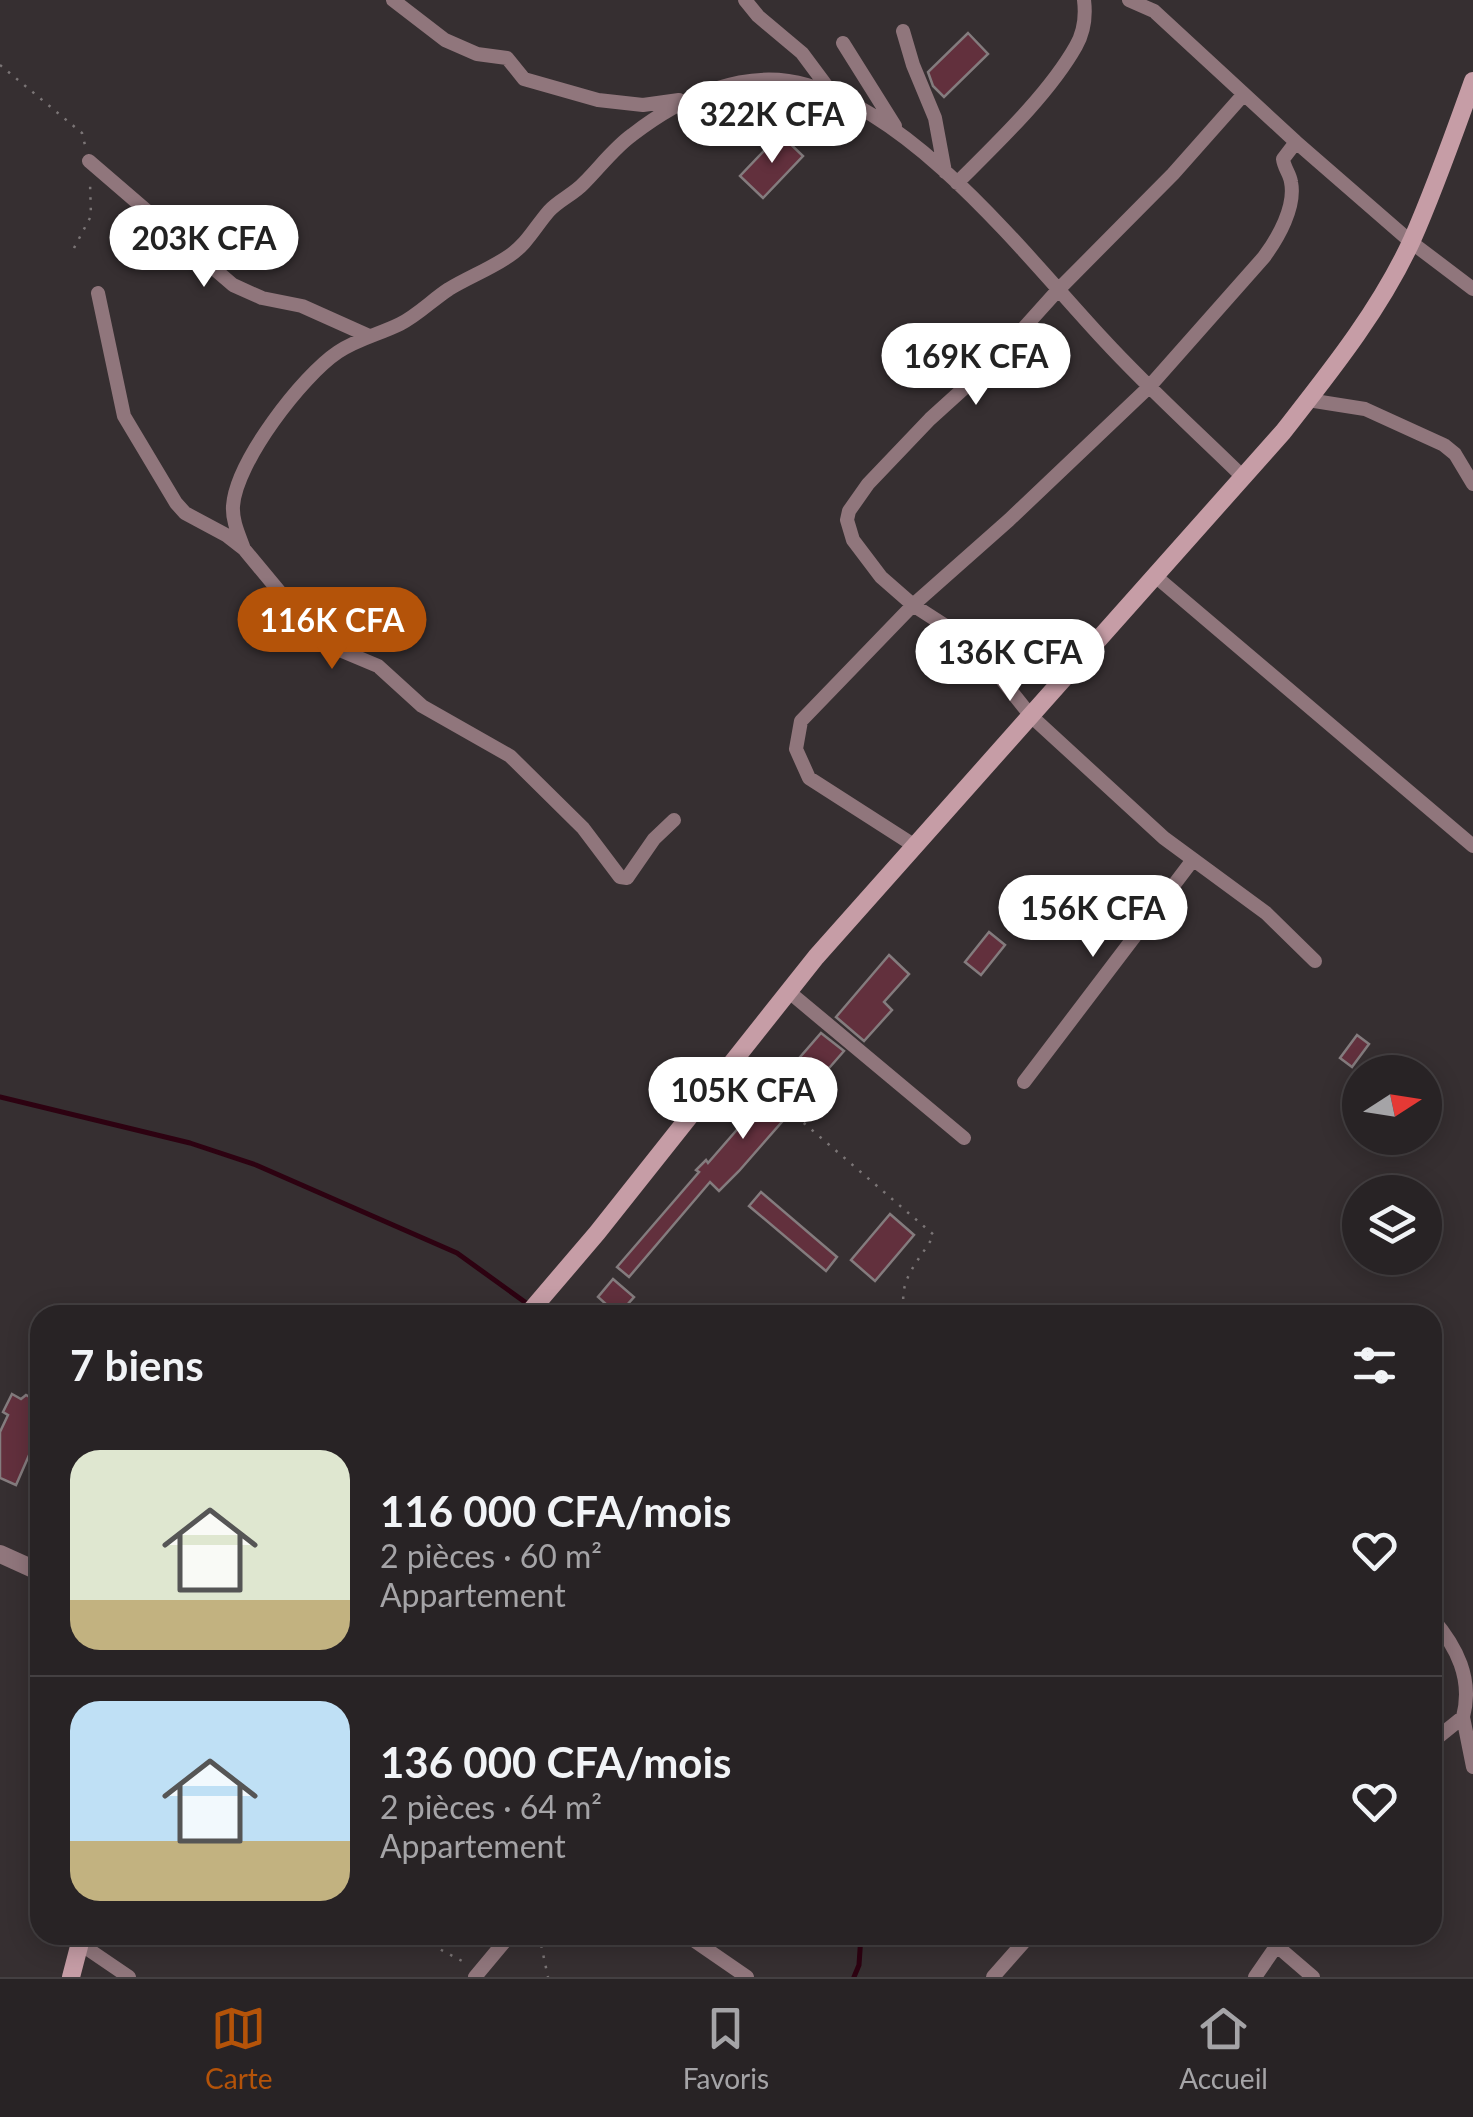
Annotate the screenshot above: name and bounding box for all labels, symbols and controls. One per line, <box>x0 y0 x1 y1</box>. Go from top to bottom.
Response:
pin: 322K CFA <box>669 81 875 166</box>
text: 322K CFA <box>700 94 845 133</box>
pin: 203K CFA <box>101 205 307 290</box>
text: 203K CFA <box>132 218 277 257</box>
pin: 169K CFA <box>873 323 1079 408</box>
text: 169K CFA <box>904 336 1049 375</box>
pin: 116K CFA <box>229 587 435 672</box>
text: 116K CFA <box>260 600 405 639</box>
pin: 136K CFA <box>907 619 1113 704</box>
text: 136K CFA <box>938 632 1083 671</box>
pin: 156K CFA <box>990 875 1196 960</box>
text: 156K CFA <box>1021 888 1166 927</box>
north arrow <box>1342 1055 1442 1155</box>
map controls <box>1342 1055 1442 1275</box>
pin: 105K CFA <box>640 1057 846 1142</box>
text: 105K CFA <box>671 1070 816 1109</box>
button: layers <box>1342 1175 1442 1275</box>
icon: filters <box>1347 1338 1402 1393</box>
text: 7 biens <box>70 1340 204 1390</box>
text: 116 000 CFA/mois <box>380 1486 732 1536</box>
icon: home <box>150 1490 270 1610</box>
icon: heart <box>1347 1523 1402 1578</box>
text: 2 pièces · 60 m² <box>380 1536 602 1575</box>
text: Appartement <box>380 1575 566 1614</box>
text: 136 000 CFA/mois <box>380 1737 732 1787</box>
icon: home <box>150 1741 270 1861</box>
icon: heart <box>1347 1774 1402 1829</box>
text: 2 pièces · 64 m² <box>380 1787 602 1826</box>
text: Appartement <box>380 1826 566 1865</box>
tab: Carte <box>205 2001 273 2095</box>
tab: Favoris <box>683 2001 769 2095</box>
tab: Accueil <box>1179 2001 1268 2095</box>

